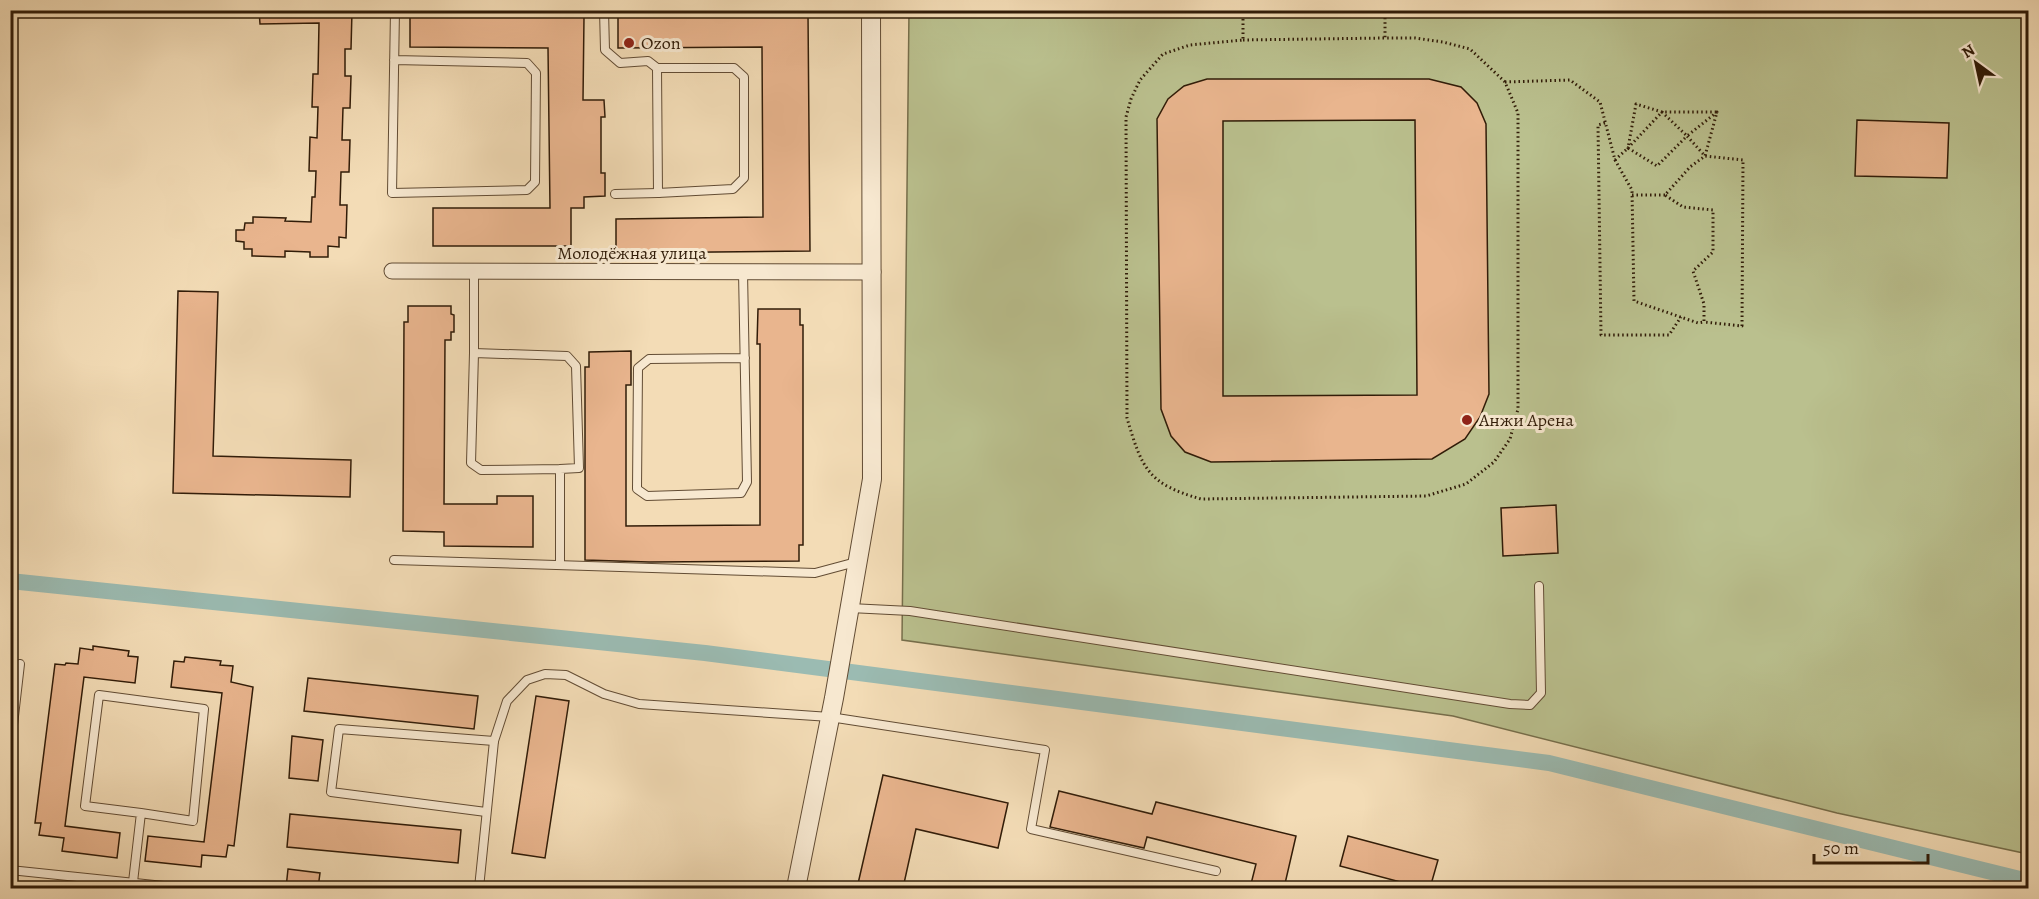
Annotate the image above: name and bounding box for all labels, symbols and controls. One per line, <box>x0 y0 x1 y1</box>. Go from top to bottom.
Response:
place label: Ozon <box>641 31 681 55</box>
north arrow <box>1946 33 2006 93</box>
marker: Ozon <box>622 36 636 50</box>
text: N <box>1957 39 1980 64</box>
street label: Молодёжная улица <box>557 241 707 265</box>
place label: Анжи Арена <box>1478 408 1575 432</box>
marker: Анжи Арена <box>1460 413 1474 427</box>
scale bar <box>1814 827 1928 865</box>
text: 50 m <box>1823 836 1859 860</box>

